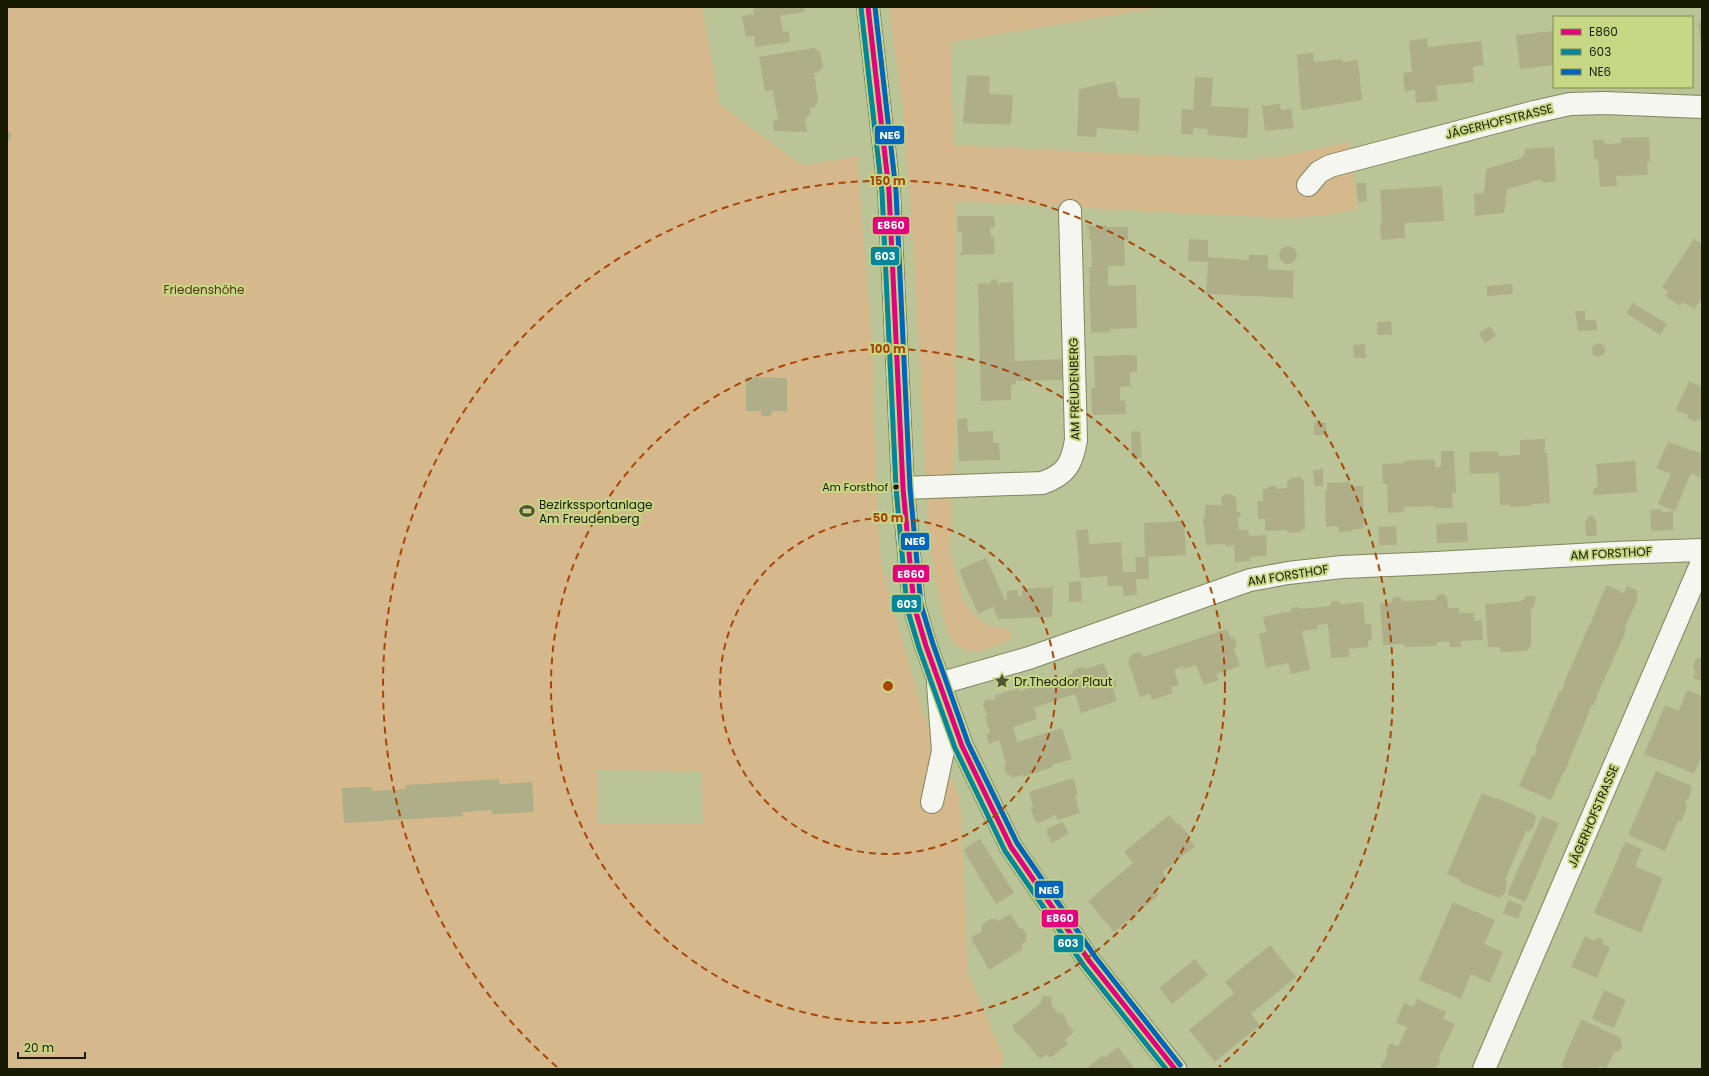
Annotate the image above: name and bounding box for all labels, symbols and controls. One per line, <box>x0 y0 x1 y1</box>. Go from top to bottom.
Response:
legend <box>1553 16 1693 88</box>
text: E860 <box>1589 23 1618 40</box>
text: 603 <box>1589 43 1611 60</box>
text: NE6 <box>1589 63 1611 80</box>
street label: JÄGERHOFSTRASSE <box>1443 99 1555 143</box>
line badge: NE6 <box>874 125 905 145</box>
text: NE6 <box>879 127 901 143</box>
text: 150 m <box>870 172 906 189</box>
line badge: E860 <box>872 216 910 235</box>
text: E860 <box>877 217 905 233</box>
line badge: 603 <box>870 246 900 266</box>
text: 603 <box>875 248 896 264</box>
park label: Friedenshöhe <box>164 281 244 298</box>
street label: AM FREUDENBERG <box>1065 338 1083 440</box>
text: 100 m <box>870 340 906 357</box>
place label: Am Forsthof <box>822 479 888 495</box>
marker: Am Forsthof <box>891 482 901 492</box>
place label: Bezirkssportanlage Am Freudenberg <box>539 496 652 527</box>
sports icon: Bezirkssportanlage Am Freudenberg <box>518 502 536 520</box>
text: 50 m <box>873 509 904 526</box>
line badge: NE6 <box>900 532 930 551</box>
text: NE6 <box>904 533 926 549</box>
street label: AM FORSTHOF <box>1570 542 1652 564</box>
street label: AM FORSTHOF <box>1246 560 1330 590</box>
line badge: E860 <box>892 564 930 583</box>
text: E860 <box>897 566 925 582</box>
line badge: 603 <box>891 594 922 613</box>
text: 603 <box>897 596 918 612</box>
place icon: Dr.Theodor Plaut <box>993 672 1011 690</box>
place label: Dr.Theodor Plaut <box>1014 673 1112 690</box>
centre of rings <box>881 679 895 693</box>
street label: JÄGERHOFSTRASSE <box>1564 762 1622 870</box>
line badge: NE6 <box>1034 880 1064 899</box>
text: NE6 <box>1038 882 1060 898</box>
line badge: E860 <box>1041 909 1079 928</box>
text: E860 <box>1046 910 1074 926</box>
line badge: 603 <box>1053 934 1084 953</box>
text: 603 <box>1058 935 1079 951</box>
scale bar <box>18 1034 85 1060</box>
text: 20 m <box>24 1039 54 1056</box>

